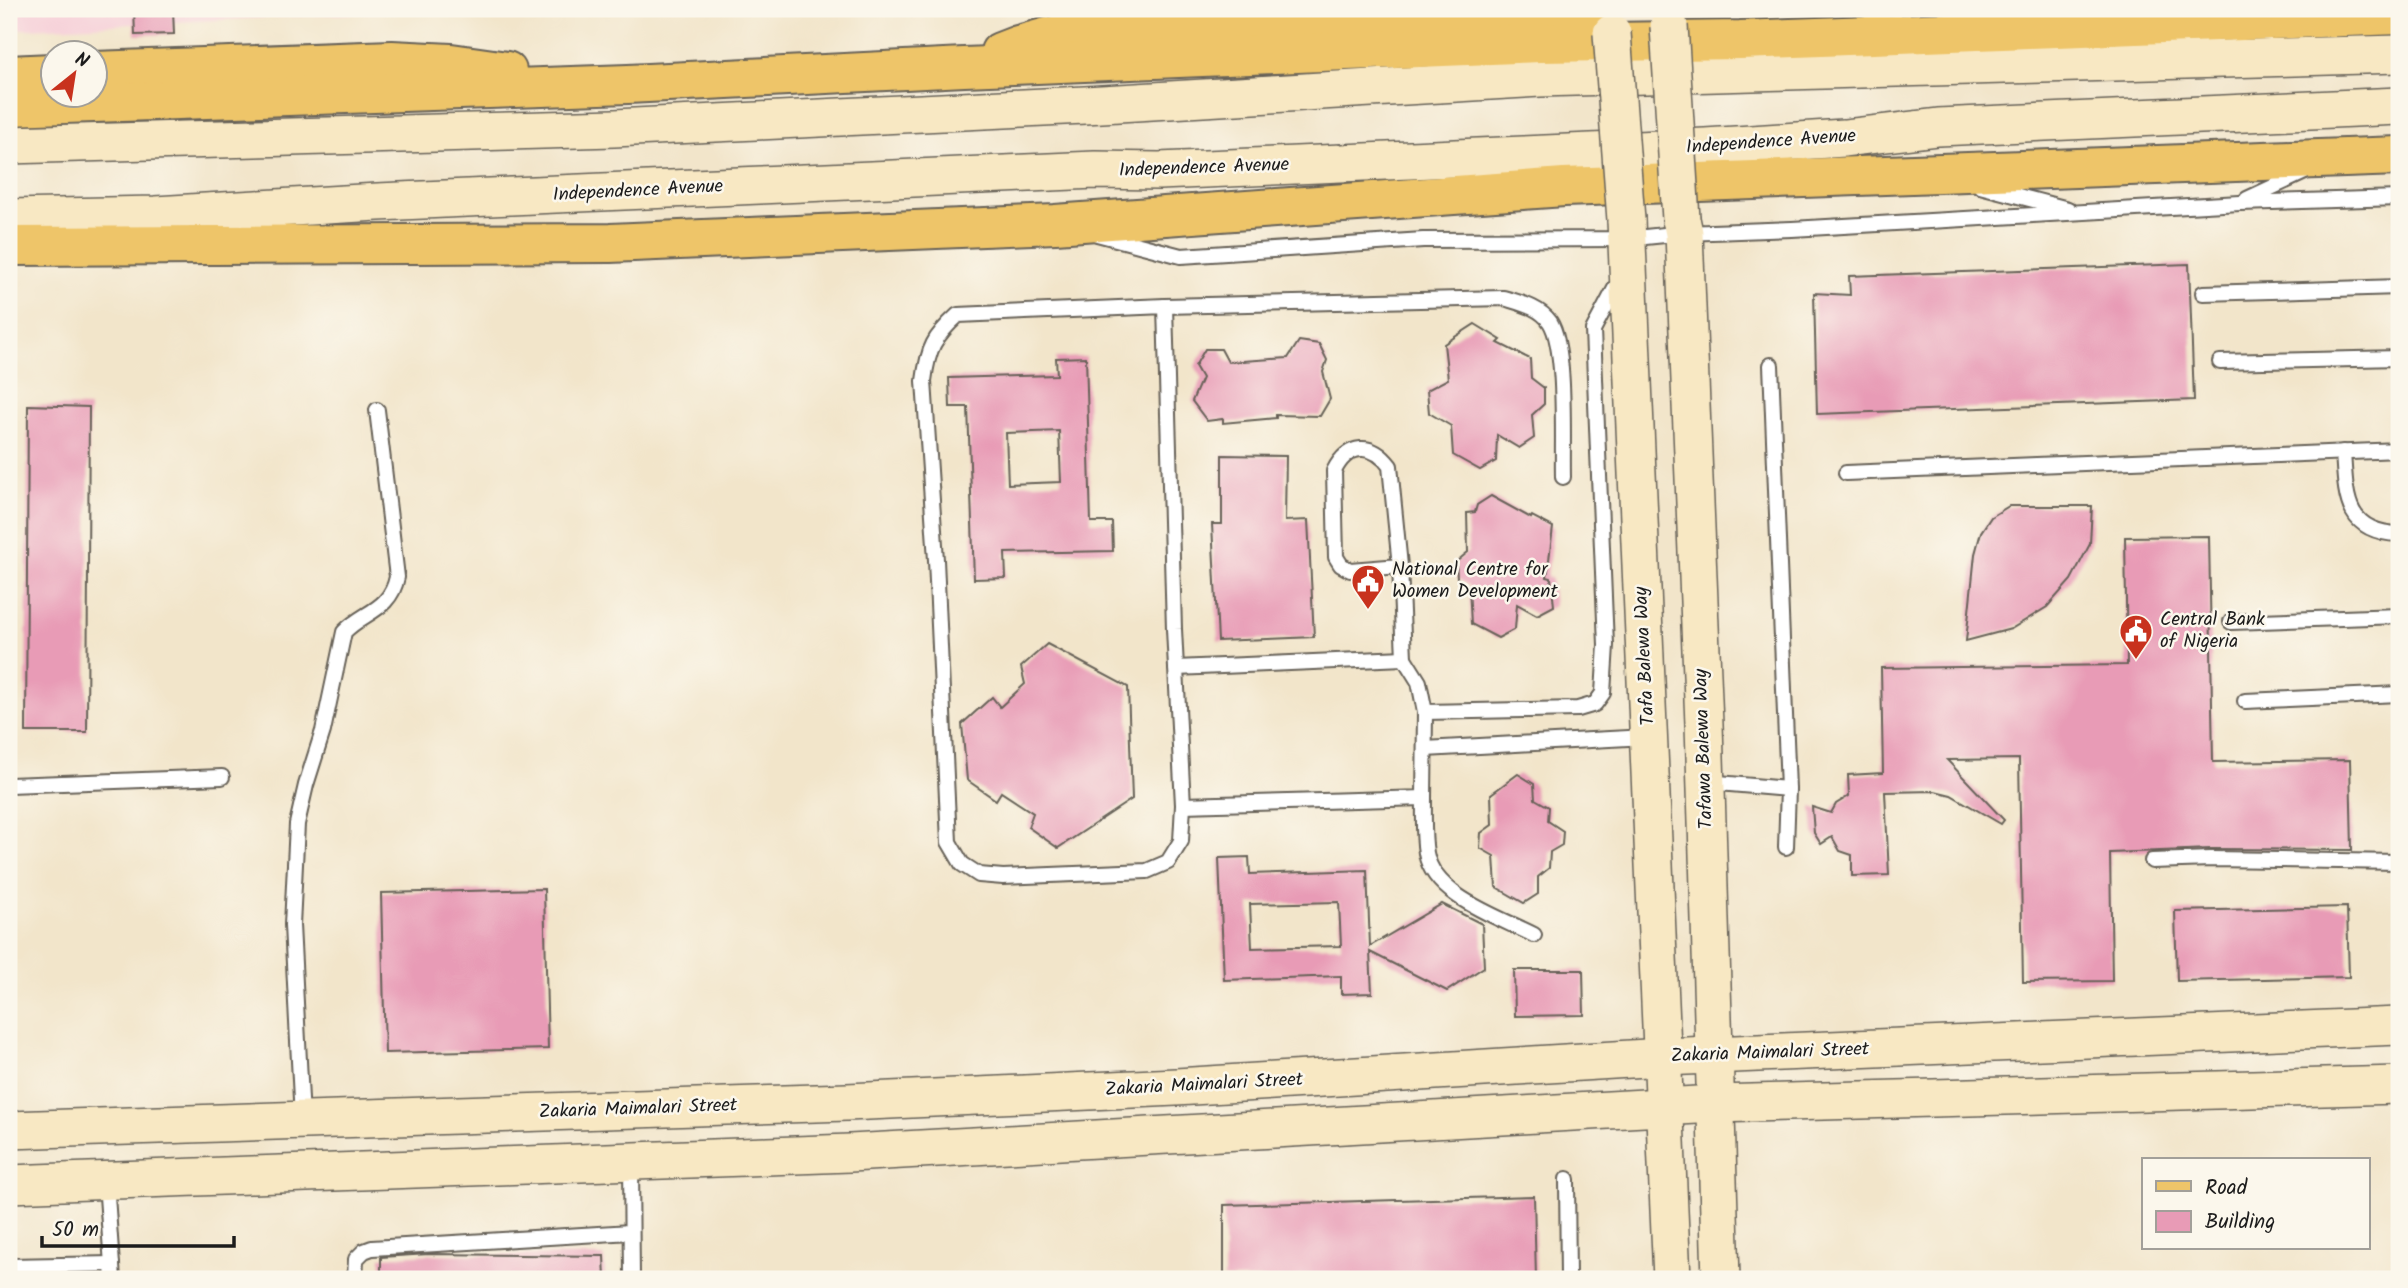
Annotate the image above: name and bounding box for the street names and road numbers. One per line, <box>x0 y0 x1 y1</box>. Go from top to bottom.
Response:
street label: Independence Avenue <box>1685 121 1858 163</box>
street label: Independence Avenue <box>1118 150 1290 186</box>
street label: Independence Avenue <box>552 172 724 210</box>
street label: Tafa Balewa Way <box>1626 585 1664 726</box>
street label: Tafawa Balewa Way <box>1686 667 1722 830</box>
street label: Zakaria Maimalari Street <box>1670 1035 1870 1071</box>
street label: Zakaria Maimalari Street <box>1104 1065 1305 1105</box>
street label: Zakaria Maimalari Street <box>538 1091 738 1127</box>

